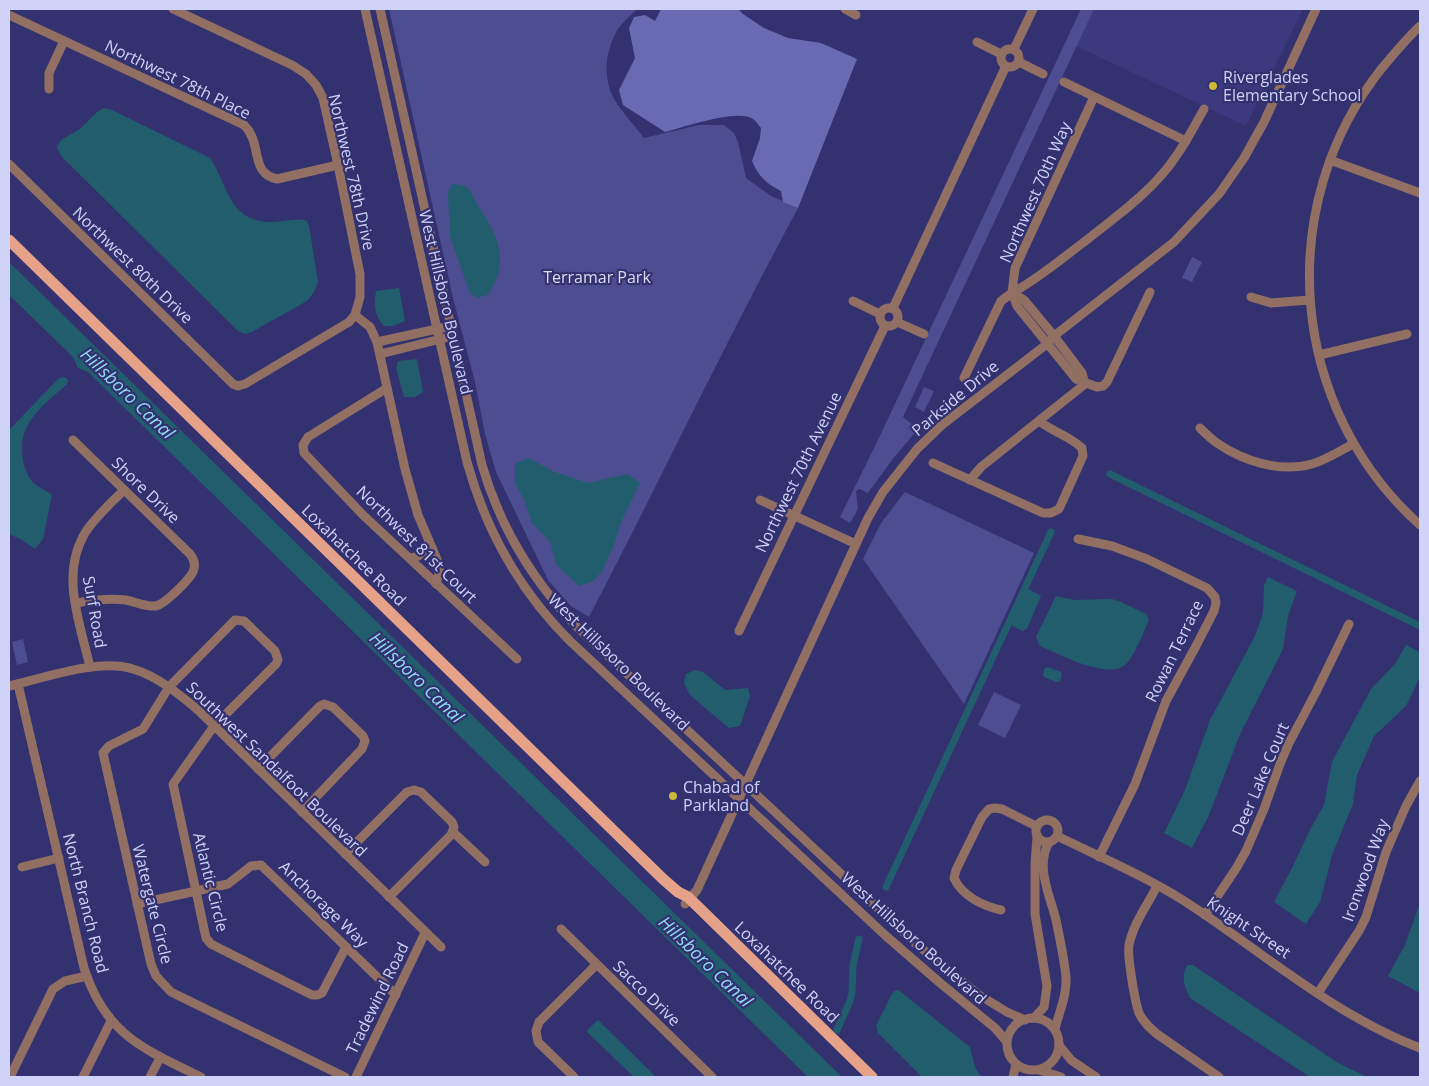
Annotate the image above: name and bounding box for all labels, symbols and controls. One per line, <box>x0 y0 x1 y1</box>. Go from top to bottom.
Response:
street label: Northwest 78th Place <box>101 34 255 124</box>
place label: Riverglades Elementary School <box>1223 66 1361 106</box>
marker: Riverglades Elementary School <box>1207 80 1219 92</box>
street label: Northwest 78th Drive <box>323 92 381 252</box>
street label: Northwest 70th Way <box>994 117 1076 266</box>
street label: Northwest 80th Drive <box>68 202 198 328</box>
street label: West Hillsboro Boulevard <box>414 208 478 396</box>
park label: Terramar Park <box>543 266 651 288</box>
water label: Hillsboro Canal <box>76 342 181 444</box>
street label: Parkside Drive <box>907 355 1003 441</box>
street label: Northwest 70th Avenue <box>749 388 847 556</box>
street label: Shore Drive <box>107 452 185 528</box>
street label: Northwest 81st Court <box>352 480 482 608</box>
street label: Loxahatchee Road <box>297 499 411 611</box>
street label: Surf Road <box>78 574 112 650</box>
street label: West Hillsboro Boulevard <box>544 589 694 735</box>
street label: Rowan Terrace <box>1140 596 1208 706</box>
water label: Hillsboro Canal <box>365 626 470 728</box>
street label: Southwest Sandalfoot Boulevard <box>182 677 372 861</box>
street label: Deer Lake Court <box>1226 719 1294 839</box>
place label: Chabad of Parkland <box>683 776 761 816</box>
marker: Chabad of Parkland <box>667 790 679 802</box>
street label: Ironwood Way <box>1336 815 1394 924</box>
street label: Atlantic Circle <box>188 830 234 934</box>
street label: North Branch Road <box>58 831 114 975</box>
street label: Watergate Circle <box>127 842 179 966</box>
street label: Anchorage Way <box>275 856 374 953</box>
street label: West Hillsboro Boulevard <box>837 867 991 1009</box>
street label: Knight Street <box>1203 891 1295 963</box>
water label: Hillsboro Canal <box>654 910 759 1012</box>
street label: Loxahatchee Road <box>730 916 844 1028</box>
street label: Tradewind Road <box>341 939 413 1057</box>
street label: Sacco Drive <box>608 955 686 1031</box>

